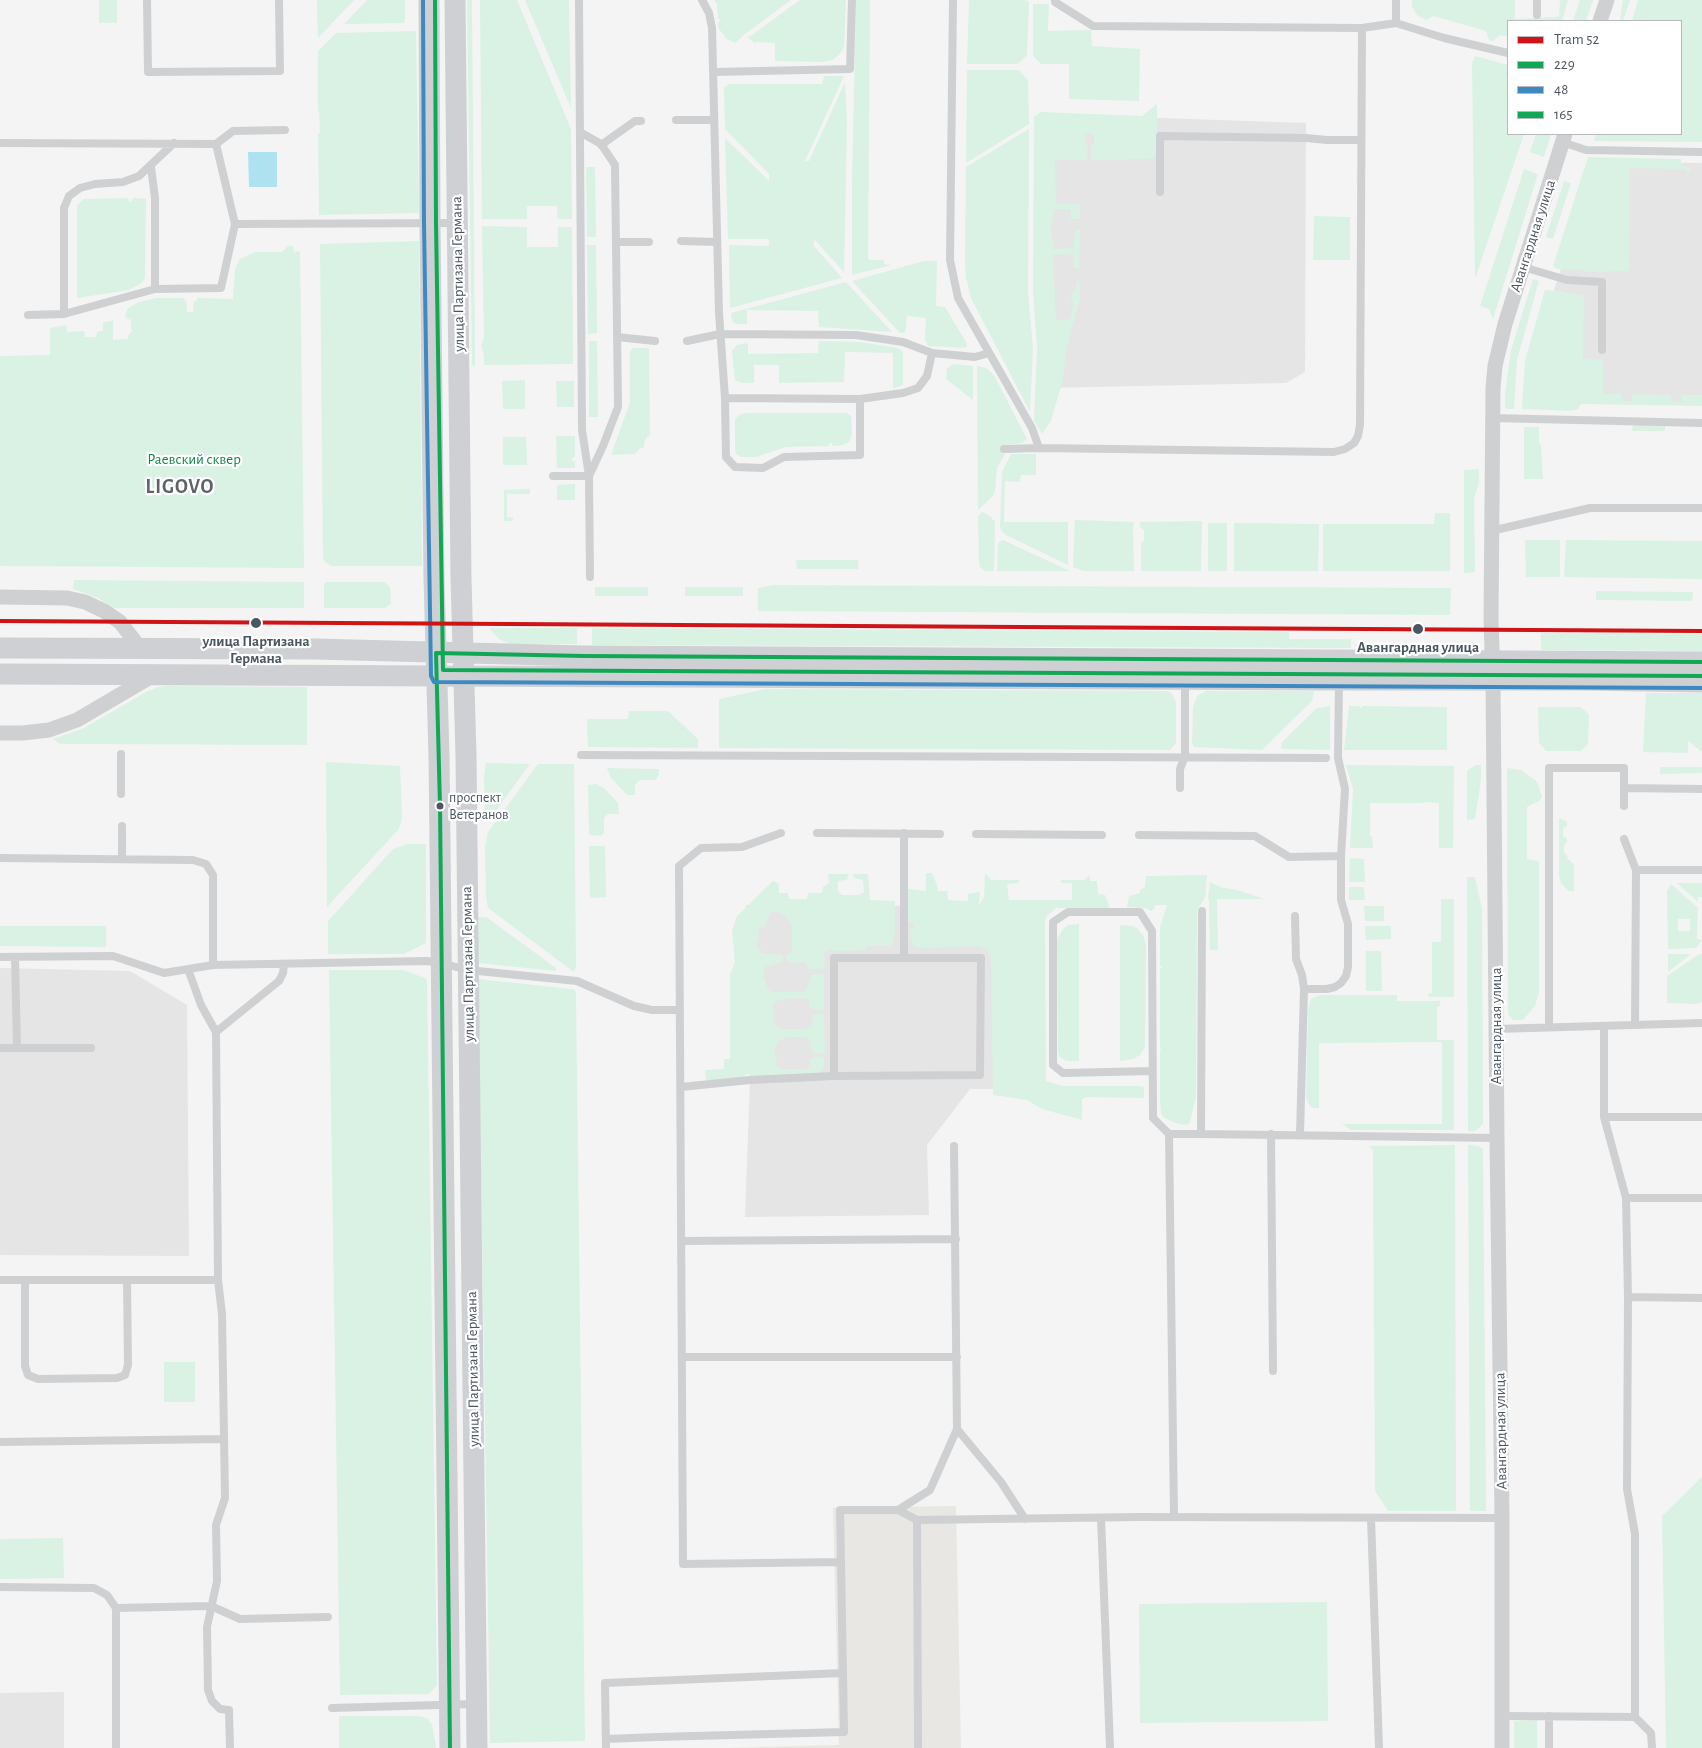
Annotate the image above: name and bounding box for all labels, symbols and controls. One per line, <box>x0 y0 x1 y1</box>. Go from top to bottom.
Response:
legend <box>1507 20 1682 135</box>
text: Tram 52 <box>1554 32 1599 47</box>
text: 229 <box>1554 57 1575 72</box>
text: 48 <box>1554 82 1568 97</box>
text: 165 <box>1554 107 1572 122</box>
street label: Авангардная улица <box>1506 178 1560 294</box>
street label: улица Партизана Германа <box>448 196 468 352</box>
park label: Раевский сквер <box>147 450 241 468</box>
district label: LIGOVO <box>145 475 215 499</box>
marker: улица Партизана Германа <box>249 616 263 630</box>
marker: Авангардная улица <box>1411 622 1425 636</box>
place label: улица Партизана Германа <box>202 632 310 667</box>
place label: Авангардная улица <box>1357 638 1479 656</box>
place label: проспект Ветеранов <box>449 790 508 822</box>
marker: проспект Ветеранов <box>435 801 445 811</box>
street label: улица Партизана Германа <box>458 886 478 1042</box>
street label: Авангардная улица <box>1487 967 1505 1085</box>
street label: улица Партизана Германа <box>463 1291 483 1447</box>
street label: Авангардная улица <box>1491 1372 1511 1490</box>

